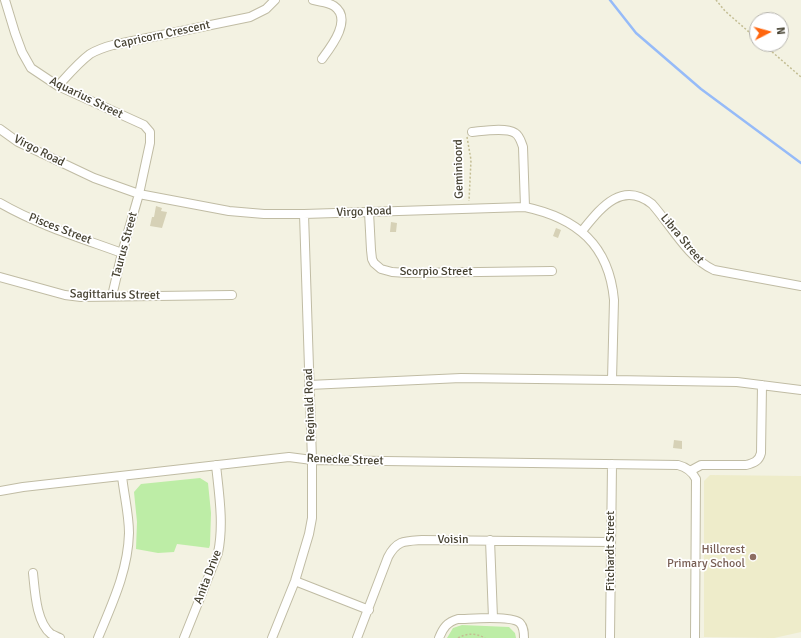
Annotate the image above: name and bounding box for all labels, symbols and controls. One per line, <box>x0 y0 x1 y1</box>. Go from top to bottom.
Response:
north arrow <box>749 12 789 52</box>
street label: Capricorn Crescent <box>113 18 211 52</box>
text: N <box>774 26 787 35</box>
street label: Aquarius Street <box>47 74 125 122</box>
street label: Virgo Road <box>11 132 67 170</box>
street label: Geminioord <box>451 139 467 199</box>
street label: Virgo Road <box>336 204 392 220</box>
street label: Pisces Street <box>27 210 93 248</box>
street label: Taurus Street <box>109 210 141 280</box>
street label: Libra Street <box>657 211 707 267</box>
street label: Scorpio Street <box>400 265 472 279</box>
street label: Sagittarius Street <box>70 287 160 303</box>
street label: Reginald Road <box>302 368 318 442</box>
street label: Renecke Street <box>306 451 384 469</box>
street label: Fitchardt Street <box>604 511 618 591</box>
street label: Voisin <box>438 533 468 547</box>
place label: Hillcrest Primary School <box>667 543 745 571</box>
street label: Anita Drive <box>191 548 225 606</box>
marker: Hillcrest Primary School <box>748 552 758 562</box>

